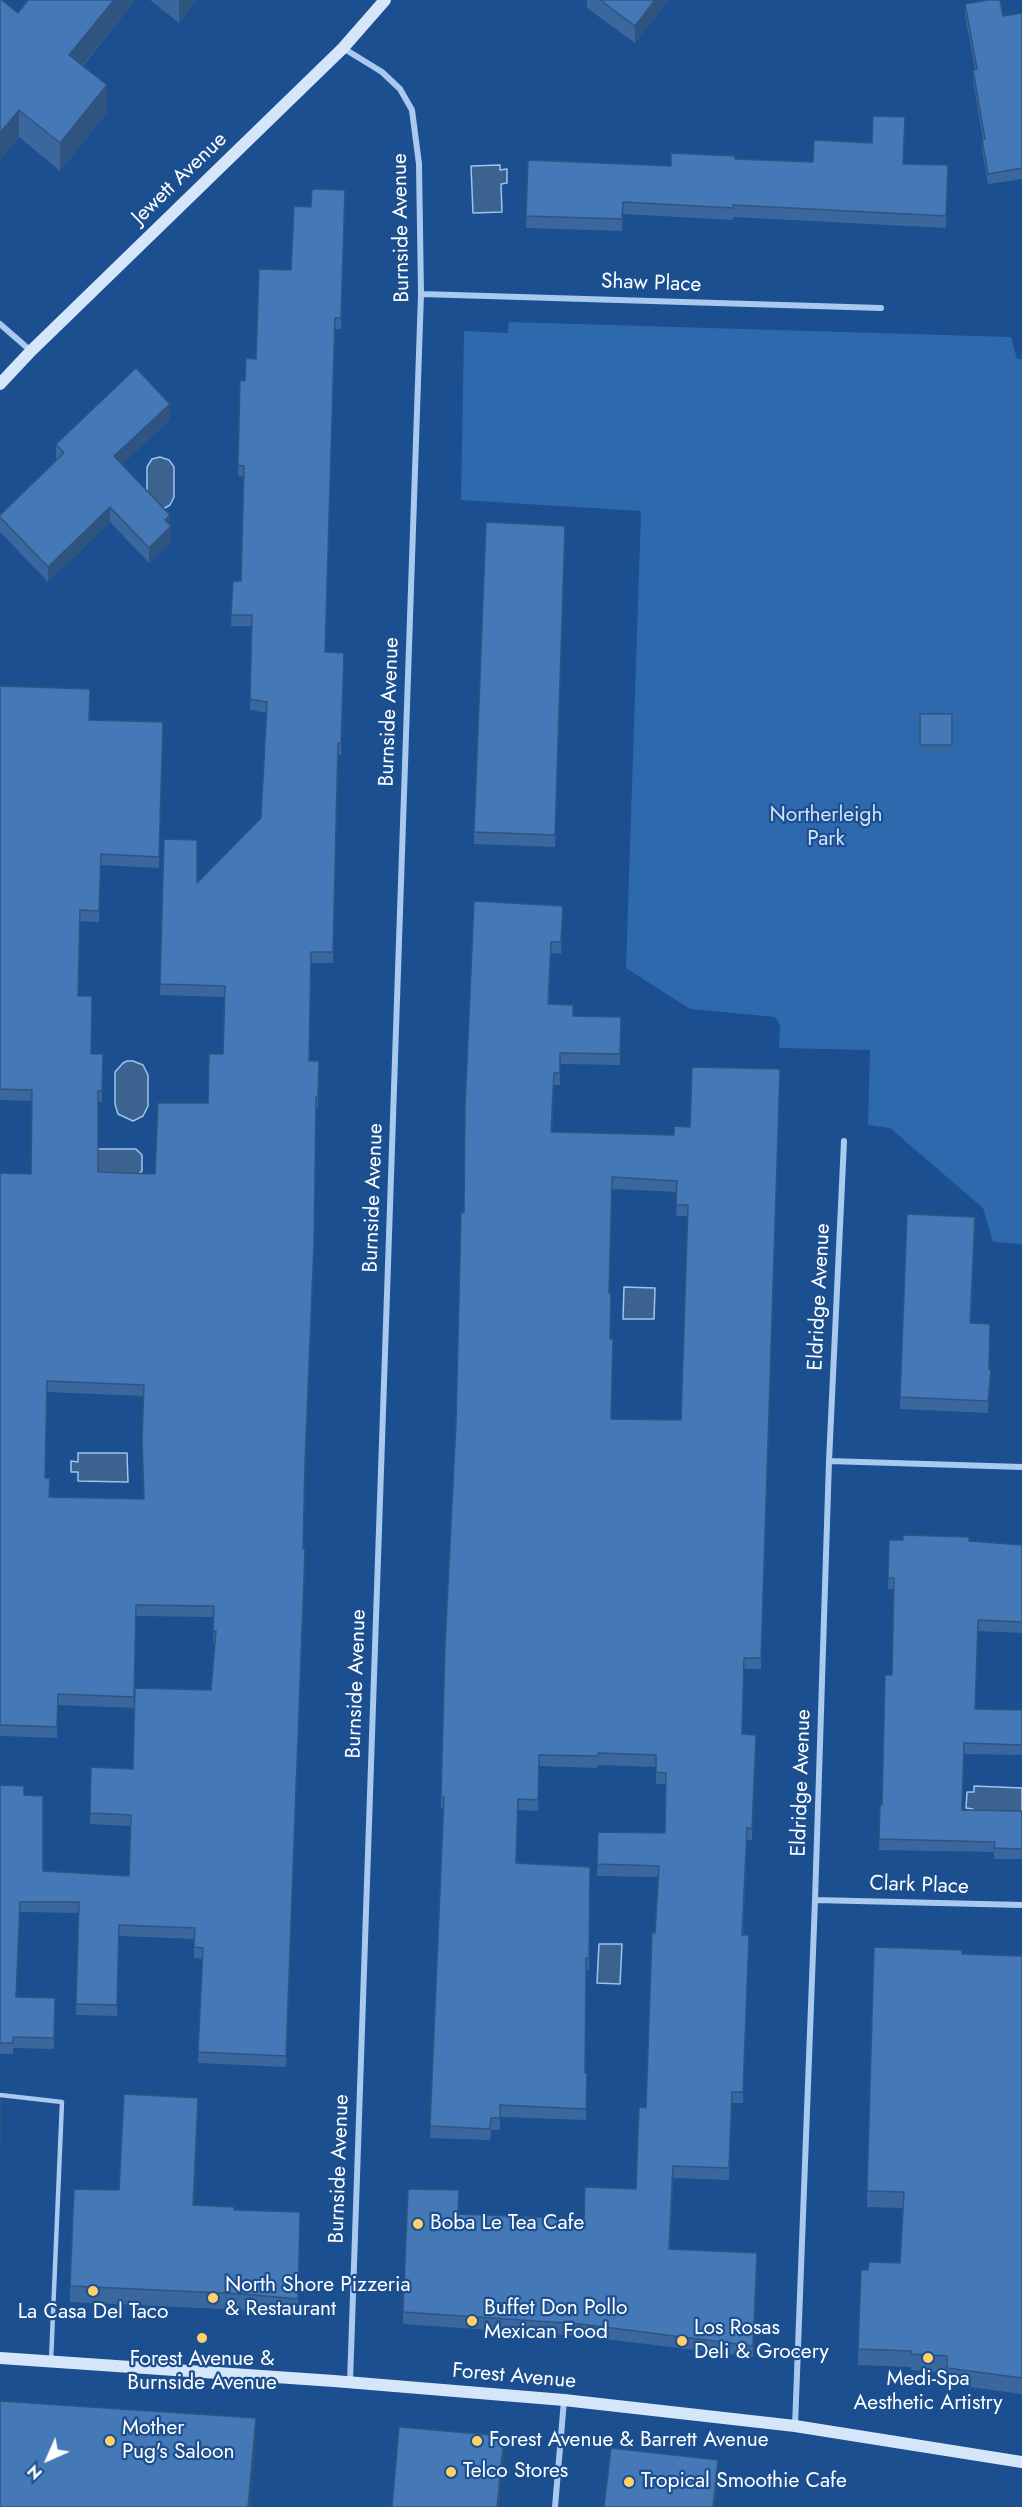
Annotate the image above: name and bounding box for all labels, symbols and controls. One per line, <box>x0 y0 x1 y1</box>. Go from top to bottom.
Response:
street label: Jewett Avenue <box>127 128 233 230</box>
street label: Burnside Avenue <box>388 153 416 303</box>
street label: Shaw Place <box>600 270 702 298</box>
street label: Burnside Avenue <box>375 637 405 787</box>
park label: Northerleigh Park <box>769 803 883 853</box>
street label: Burnside Avenue <box>359 1123 389 1273</box>
street label: Eldridge Avenue <box>804 1223 836 1371</box>
street label: Burnside Avenue <box>342 1609 372 1759</box>
street label: Eldridge Avenue <box>787 1709 817 1857</box>
street label: Clark Place <box>869 1872 969 1900</box>
street label: Burnside Avenue <box>325 2094 355 2244</box>
place label: Boba Le Tea Cafe <box>430 2211 584 2237</box>
marker: Boba Le Tea Cafe <box>411 2217 425 2231</box>
place label: North Shore Pizzeria & Restaurant <box>225 2273 410 2323</box>
marker: La Casa Del Taco <box>86 2284 100 2298</box>
marker: North Shore Pizzeria & Restaurant <box>206 2291 220 2305</box>
place label: Buffet Don Pollo Mexican Food <box>484 2296 627 2346</box>
place label: La Casa Del Taco <box>18 2300 168 2326</box>
marker: Buffet Don Pollo Mexican Food <box>465 2314 479 2328</box>
place label: Los Rosas Deli & Grocery <box>694 2316 829 2366</box>
marker: Forest Avenue & Burnside Avenue <box>195 2331 209 2345</box>
marker: Los Rosas Deli & Grocery <box>675 2334 689 2348</box>
place label: Forest Avenue & Burnside Avenue <box>127 2347 277 2397</box>
marker: Medi-Spa Aesthetic Artistry <box>921 2351 935 2365</box>
street label: Forest Avenue <box>451 2359 577 2395</box>
place label: Medi-Spa Aesthetic Artistry <box>854 2367 1002 2417</box>
place label: Mother Pug's Saloon <box>122 2416 234 2466</box>
place label: Forest Avenue & Barrett Avenue <box>489 2428 769 2454</box>
north arrow <box>18 2429 78 2489</box>
marker: Mother Pug's Saloon <box>103 2434 117 2448</box>
marker: Forest Avenue & Barrett Avenue <box>470 2434 484 2448</box>
text: N <box>22 2459 48 2485</box>
place label: Telco Stores <box>463 2459 568 2485</box>
marker: Telco Stores <box>444 2465 458 2479</box>
place label: Tropical Smoothie Cafe <box>641 2469 847 2495</box>
marker: Tropical Smoothie Cafe <box>622 2475 636 2489</box>

